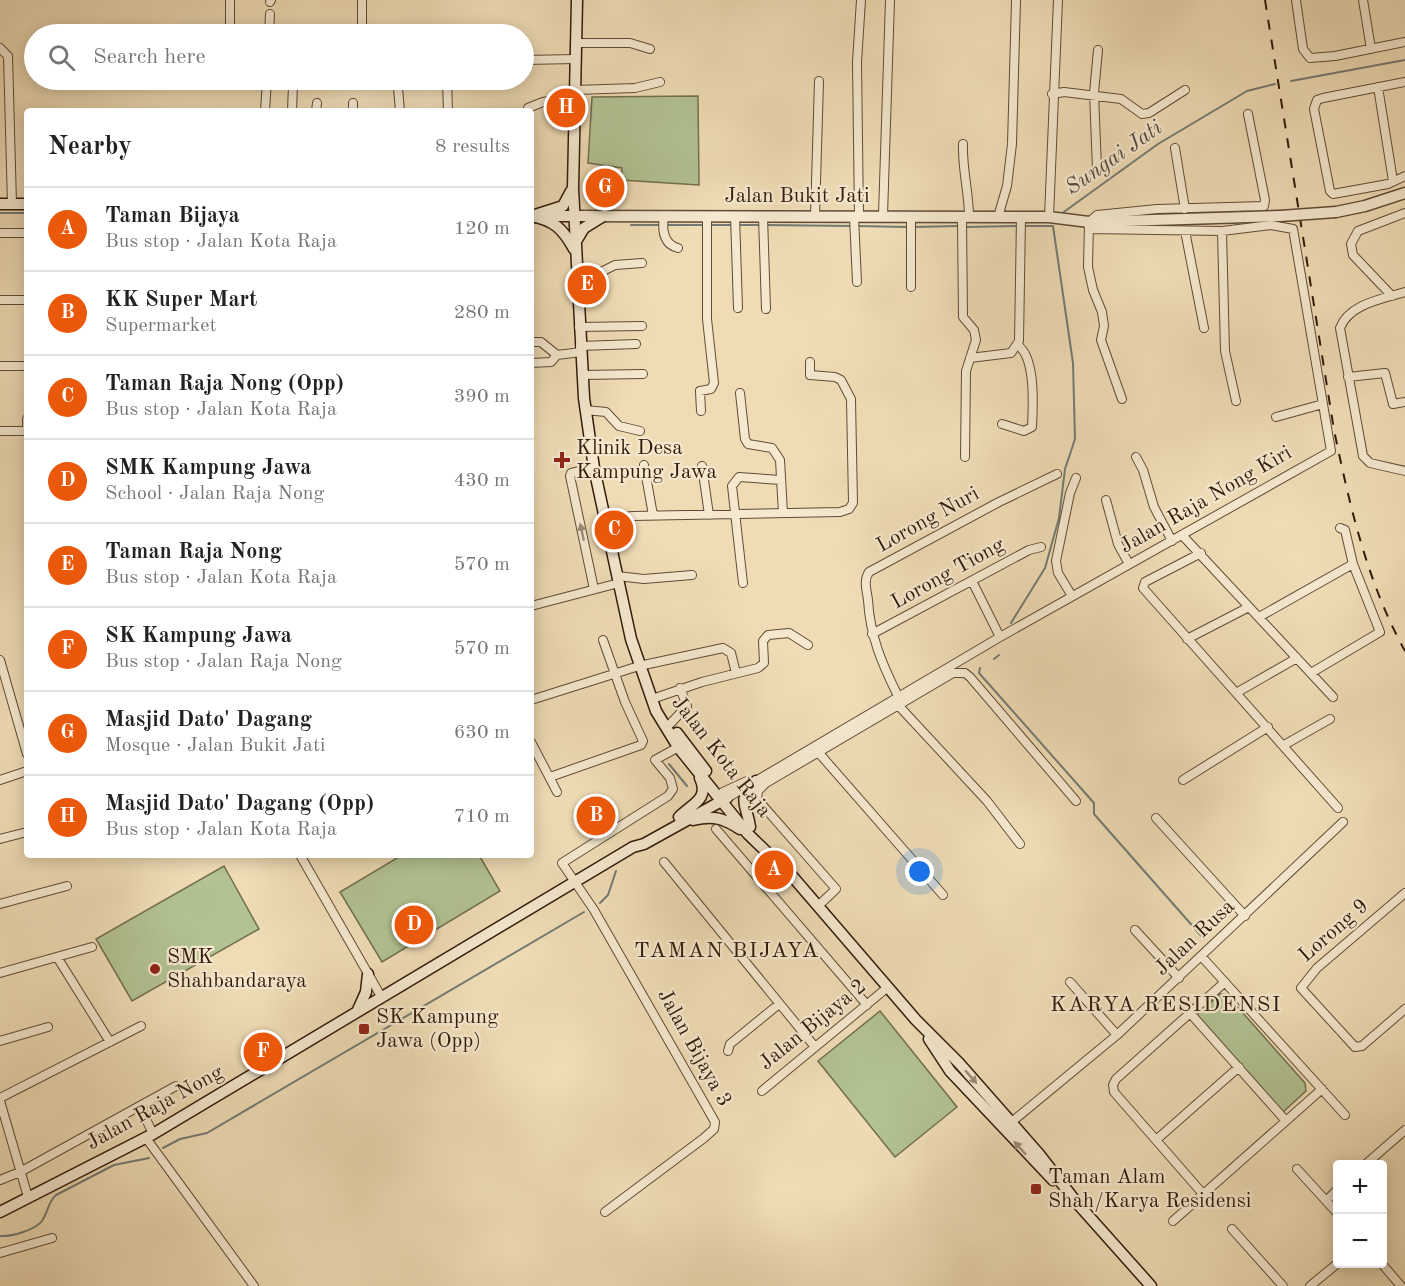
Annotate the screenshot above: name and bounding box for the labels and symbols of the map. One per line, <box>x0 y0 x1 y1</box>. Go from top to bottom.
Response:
pin: H <box>546 86 586 130</box>
water label: Sungai Jati <box>1062 116 1167 199</box>
pin: G <box>586 166 624 210</box>
street label: Jalan Bukit Jati <box>724 186 870 207</box>
pin: E <box>568 262 606 308</box>
place label: Klinik Desa Kampung Jawa <box>576 438 717 483</box>
street label: Jalan Raja Nong Kiri <box>1117 442 1295 558</box>
marker: Klinik Desa Kampung Jawa <box>553 451 571 469</box>
street label: Lorong Nuri <box>873 483 983 557</box>
pin: C <box>594 508 634 552</box>
one-way arrow <box>577 522 586 541</box>
street label: Lorong Tiong <box>888 534 1009 614</box>
street label: Jalan Kota Raja <box>667 692 775 822</box>
pin: B <box>576 794 616 838</box>
pin: A <box>754 848 794 892</box>
your location <box>905 857 934 886</box>
street label: Lorong 9 <box>1295 895 1373 967</box>
street label: Jalan Rusa <box>1151 896 1239 980</box>
pin: D <box>394 902 434 948</box>
district label: TAMAN BIJAYA <box>634 940 820 962</box>
place label: SMK Shahbandaraya <box>167 947 307 992</box>
marker: SMK Shahbandaraya <box>148 962 162 976</box>
street label: Jalan Bijaya 2 <box>756 976 870 1074</box>
street label: Jalan Bijaya 3 <box>653 986 735 1110</box>
district label: KARYA RESIDENSI <box>1050 994 1282 1016</box>
place label: SK Kampung Jawa (Opp) <box>376 1007 499 1052</box>
marker: SK Kampung Jawa (Opp) <box>357 1022 371 1036</box>
pin: F <box>244 1030 282 1074</box>
street label: Jalan Raja Nong <box>83 1062 227 1154</box>
one-way arrow <box>964 1069 977 1084</box>
one-way arrow <box>1014 1141 1027 1156</box>
place label: Taman Alam Shah/Karya Residensi <box>1048 1167 1252 1212</box>
marker: Taman Alam Shah/Karya Residensi <box>1029 1182 1043 1196</box>

